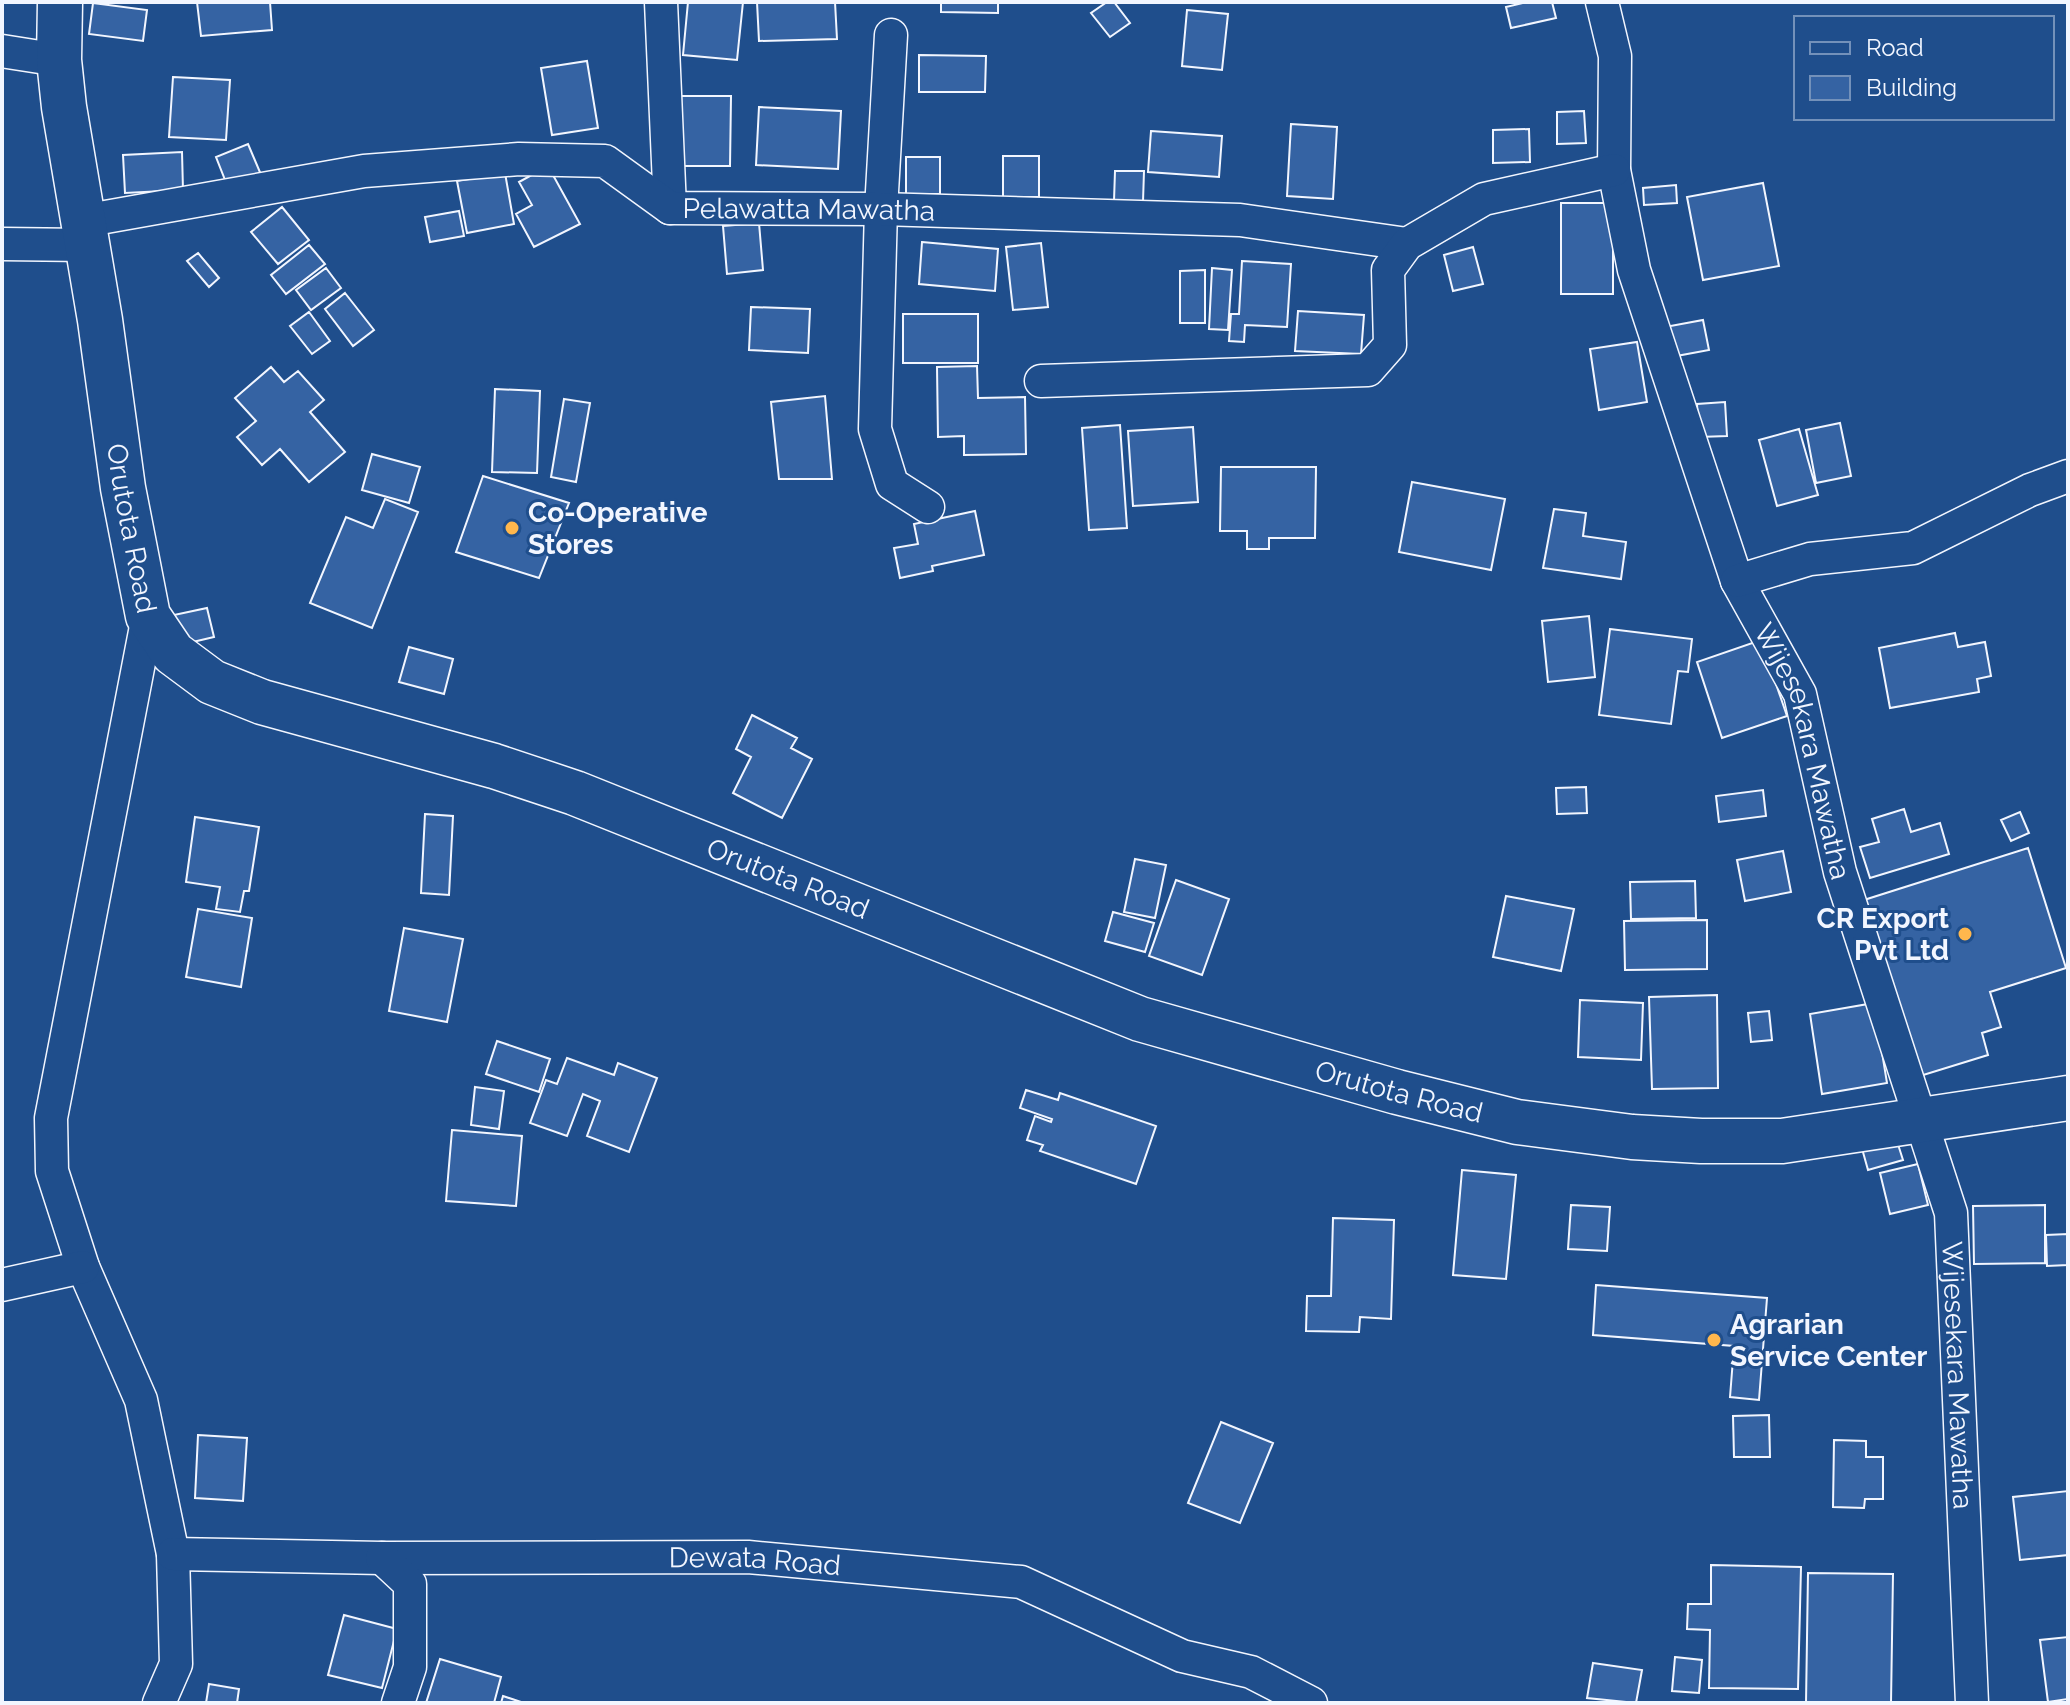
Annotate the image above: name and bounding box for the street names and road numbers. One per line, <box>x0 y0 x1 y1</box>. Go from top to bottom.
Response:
street label: Pelawatta Mawatha <box>683 192 936 228</box>
street label: Orutota Road <box>100 441 163 616</box>
street label: Wijesekara Mawatha <box>1747 618 1857 883</box>
street label: Orutota Road <box>702 831 874 926</box>
street label: Orutota Road <box>1311 1054 1486 1130</box>
street label: Wijesekara Mawatha <box>1935 1241 1980 1510</box>
street label: Dewata Road <box>669 1541 842 1582</box>

